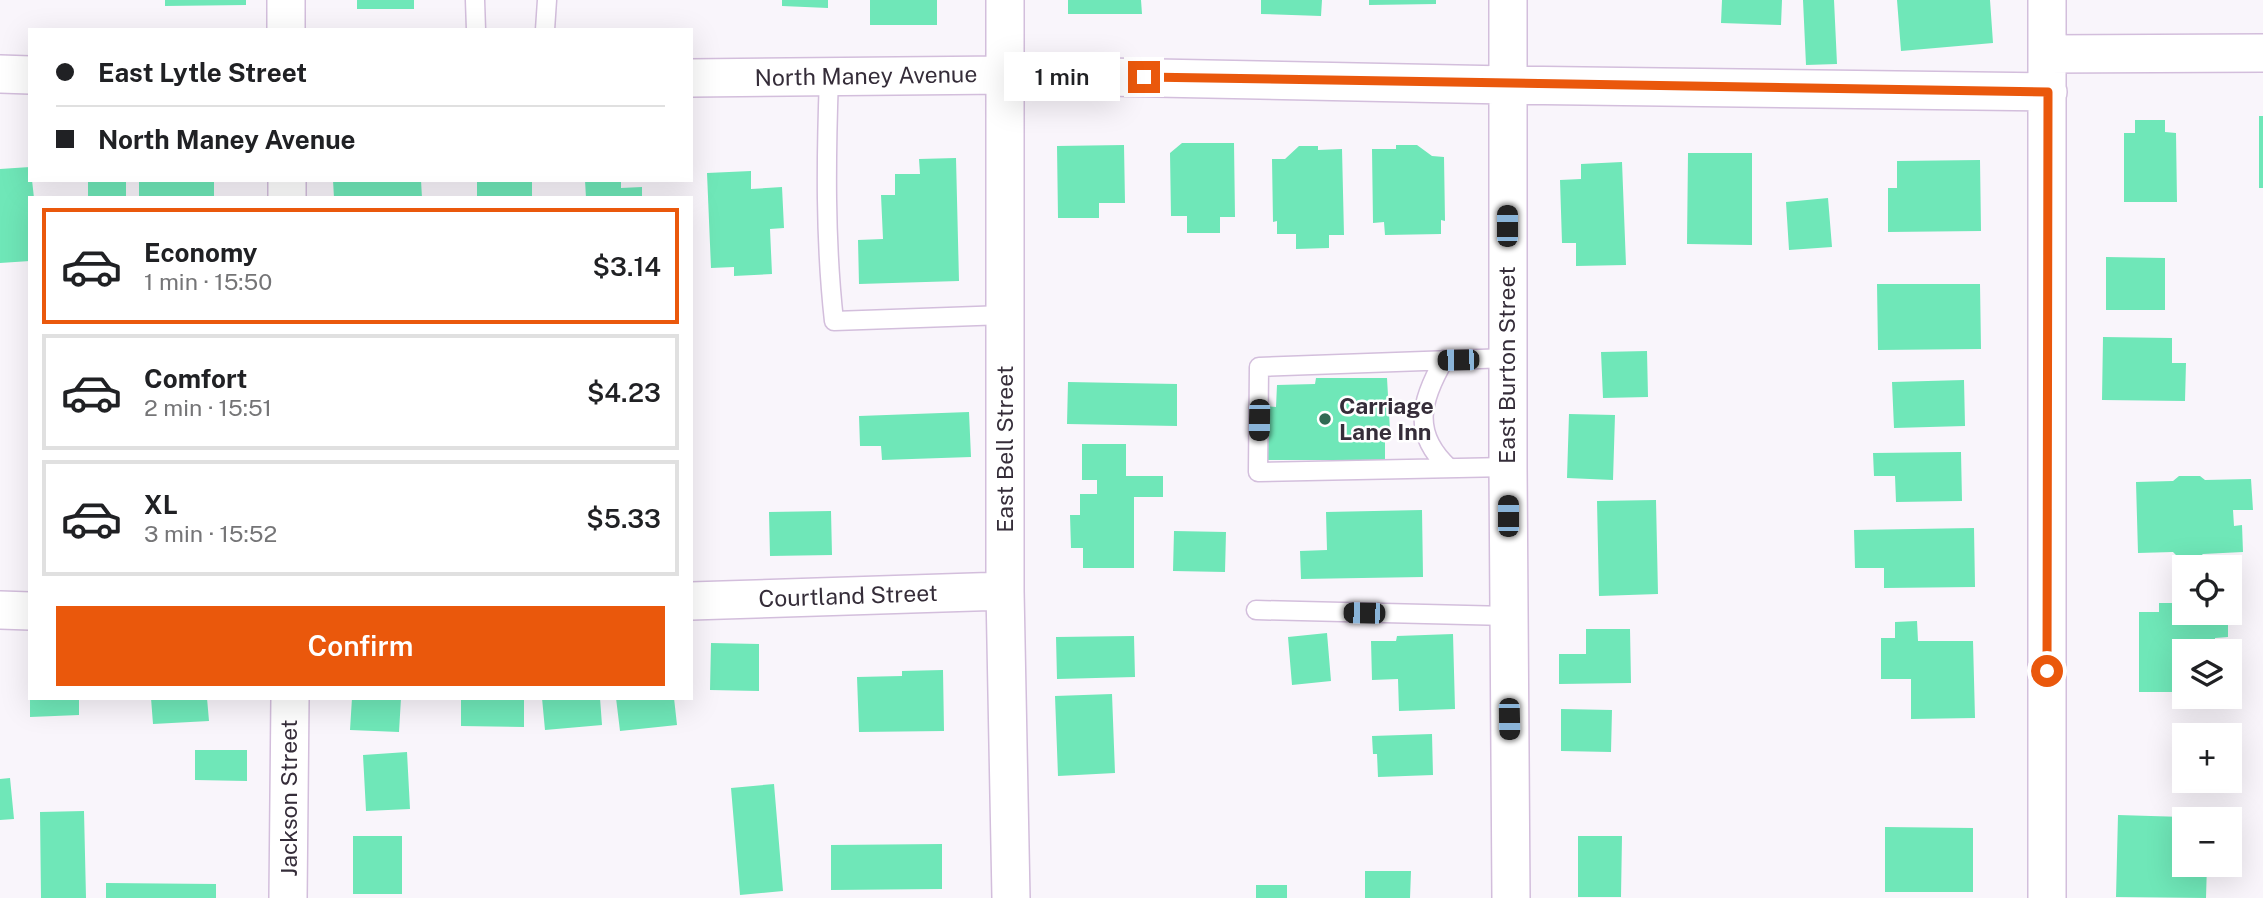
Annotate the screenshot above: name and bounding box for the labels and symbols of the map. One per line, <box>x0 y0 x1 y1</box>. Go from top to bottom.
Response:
callout: 1 min <box>1004 52 1120 102</box>
street label: North Maney Avenue <box>754 60 978 91</box>
route end <box>1128 61 1160 93</box>
car <box>1497 205 1518 247</box>
street label: East Burton Street <box>1493 266 1520 464</box>
car <box>1437 349 1480 371</box>
street label: East Bell Street <box>991 365 1018 533</box>
place label: Carriage Lane Inn <box>1339 392 1434 445</box>
car <box>1249 399 1270 441</box>
marker: Carriage Lane Inn <box>1317 411 1333 427</box>
car <box>1498 495 1519 537</box>
street label: Courtland Street <box>758 579 938 612</box>
car <box>1343 602 1386 624</box>
route start <box>2031 655 2063 687</box>
car <box>1499 698 1520 740</box>
street label: Jackson Street <box>275 719 302 877</box>

